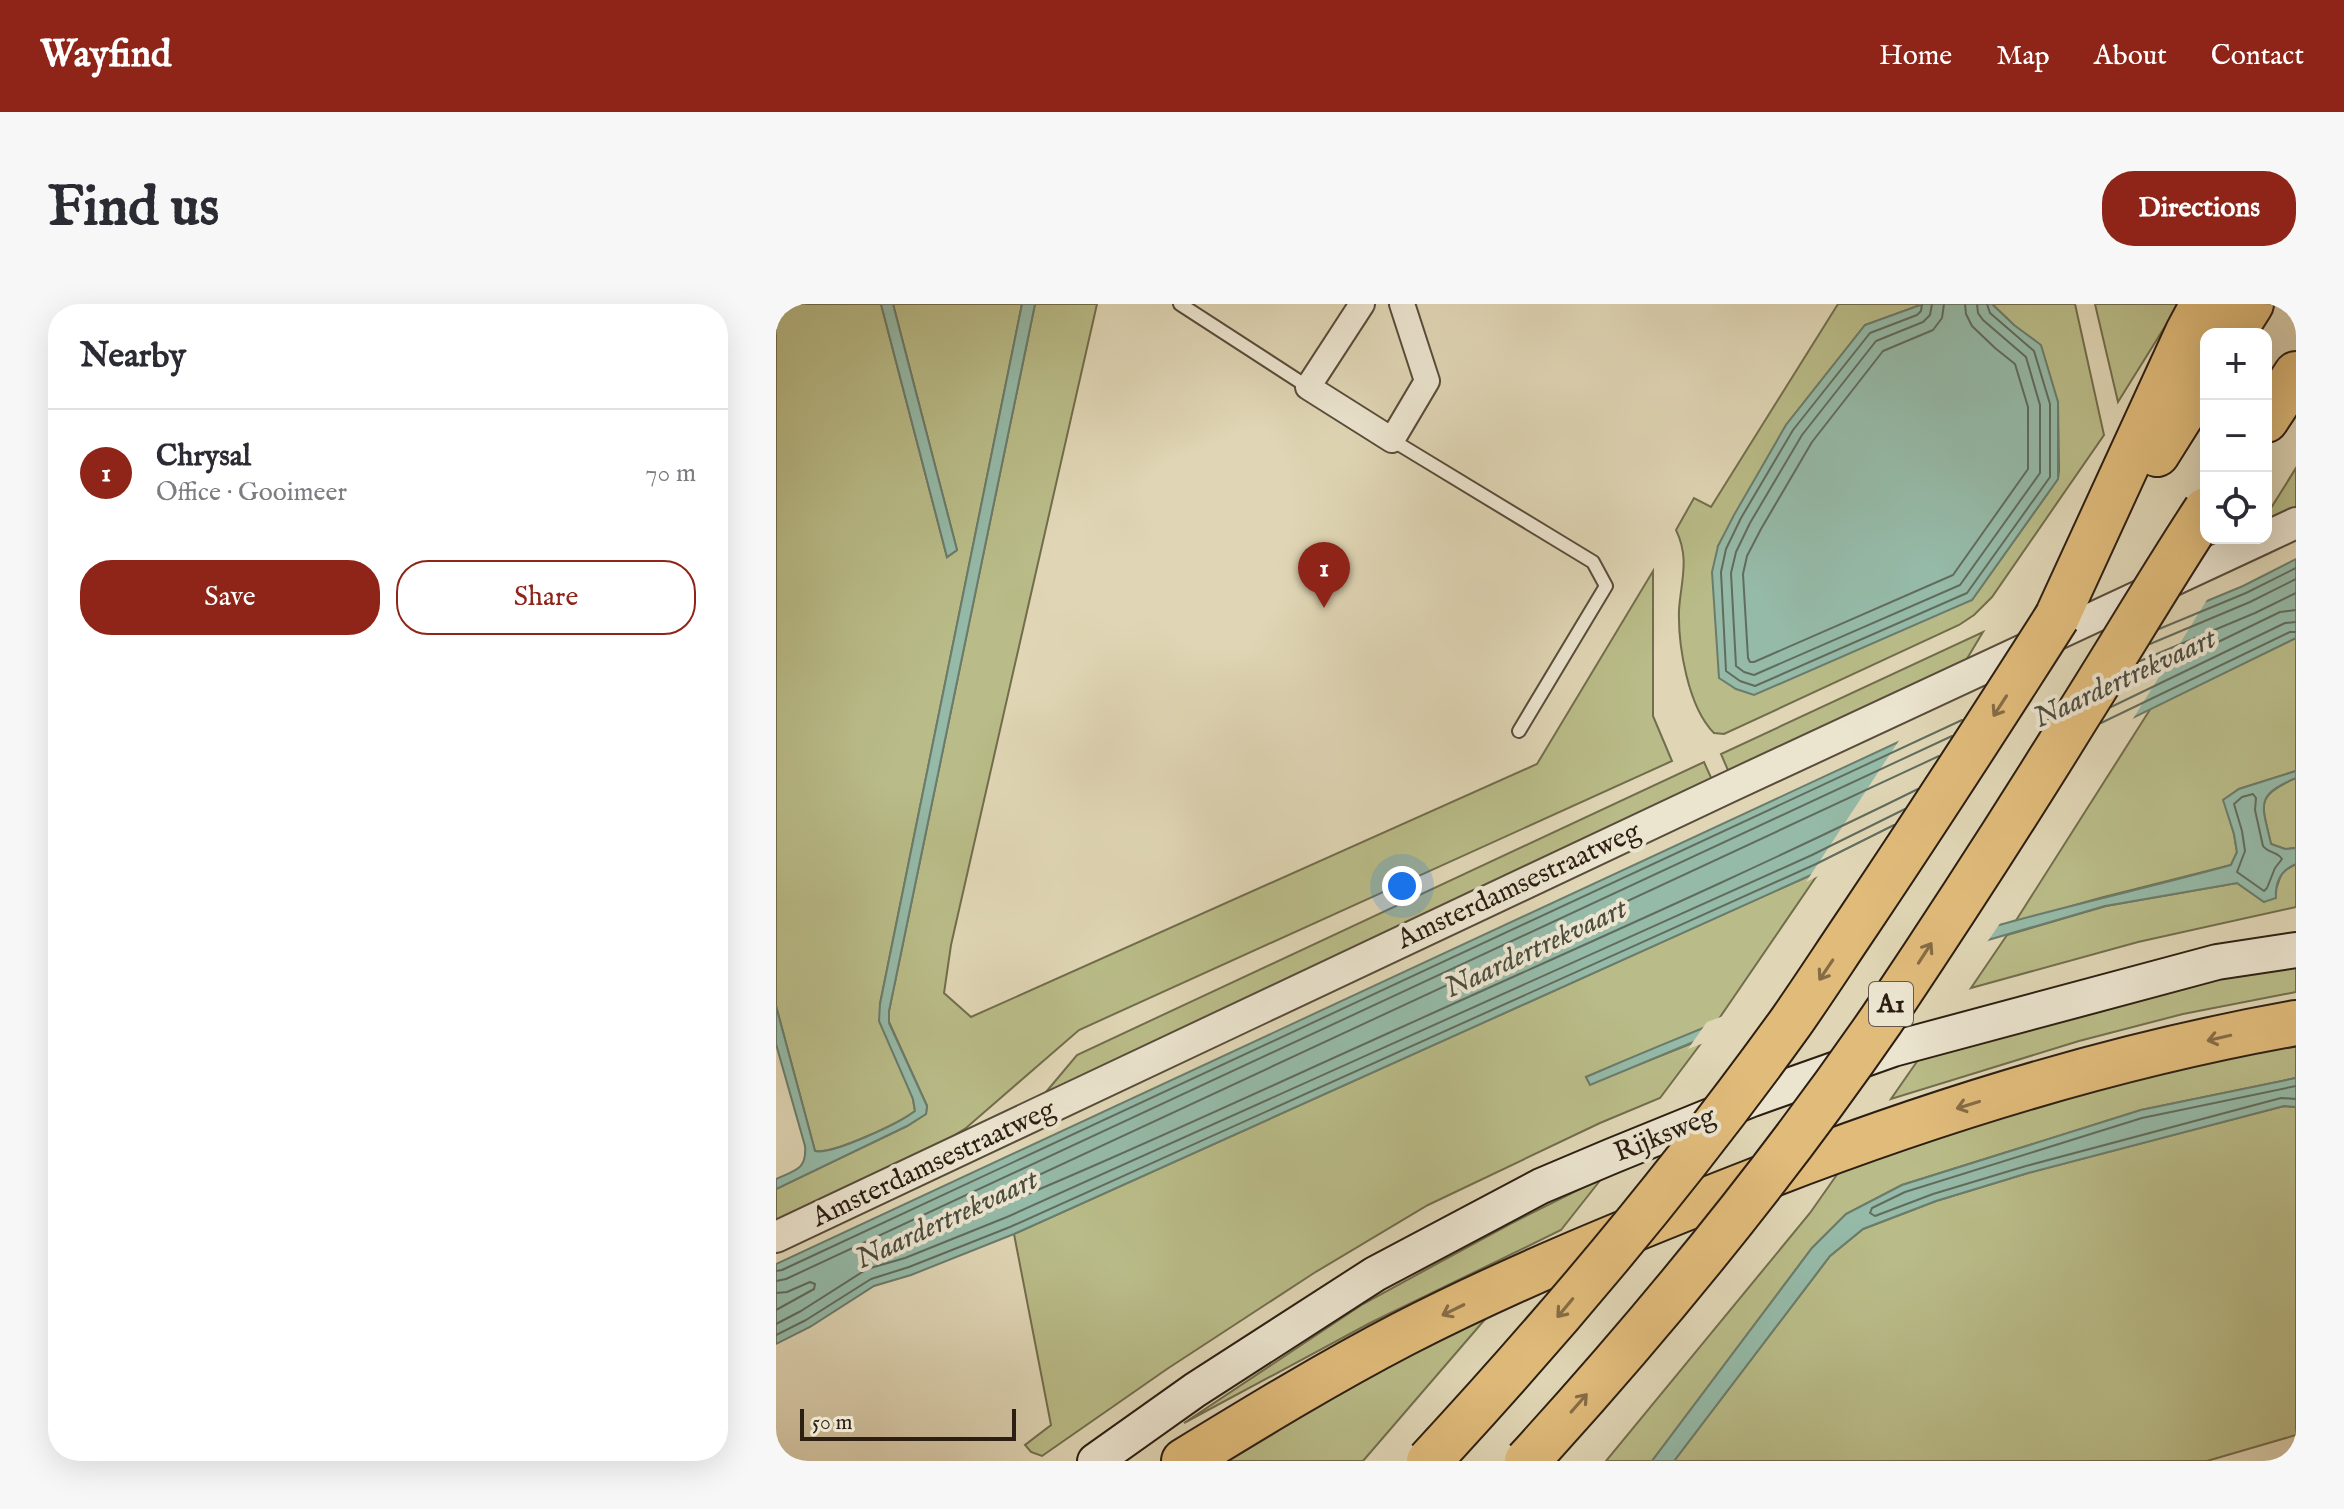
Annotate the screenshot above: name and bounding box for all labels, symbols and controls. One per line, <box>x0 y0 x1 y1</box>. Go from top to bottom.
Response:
text: Wayfind <box>40 32 171 80</box>
text: Home <box>1879 39 1952 74</box>
text: Map <box>1996 39 2050 74</box>
text: About <box>2094 39 2167 74</box>
text: Contact <box>2211 39 2304 74</box>
button: Directions <box>2102 171 2296 246</box>
text: Find us <box>48 173 219 244</box>
map controls <box>2200 328 2272 544</box>
button: + <box>2200 328 2272 400</box>
text: Nearby <box>80 335 186 378</box>
button: − <box>2200 400 2272 472</box>
text: Chrysal <box>156 438 251 476</box>
text: 1 <box>101 457 111 490</box>
text: 70 m <box>645 457 696 490</box>
button: locate <box>2200 472 2272 544</box>
text: Office · Gooimeer <box>156 476 347 509</box>
pin: 1 <box>1298 542 1350 608</box>
button: Save <box>80 560 380 635</box>
button: Share <box>396 560 696 635</box>
water label: Naardertrekvaart <box>2027 619 2224 738</box>
one-way arrow <box>1992 694 2008 717</box>
street label: Amsterdamsestraatweg <box>1391 814 1647 958</box>
your location <box>1382 866 1422 906</box>
water label: Naardertrekvaart <box>1438 889 1635 1008</box>
one-way arrow <box>1916 942 1933 964</box>
one-way arrow <box>1818 958 1834 980</box>
road number: A1 <box>1869 982 1913 1026</box>
one-way arrow <box>2207 1031 2233 1046</box>
street label: Amsterdamsestraatweg <box>806 1092 1062 1236</box>
one-way arrow <box>1956 1098 1982 1113</box>
street label: Rijksweg <box>1609 1099 1722 1171</box>
water label: Naardertrekvaart <box>849 1160 1046 1279</box>
one-way arrow <box>1556 1298 1574 1318</box>
one-way arrow <box>1441 1303 1465 1318</box>
one-way arrow <box>1570 1393 1588 1414</box>
scale bar <box>800 1405 1016 1441</box>
text: 50 m <box>812 1409 853 1437</box>

